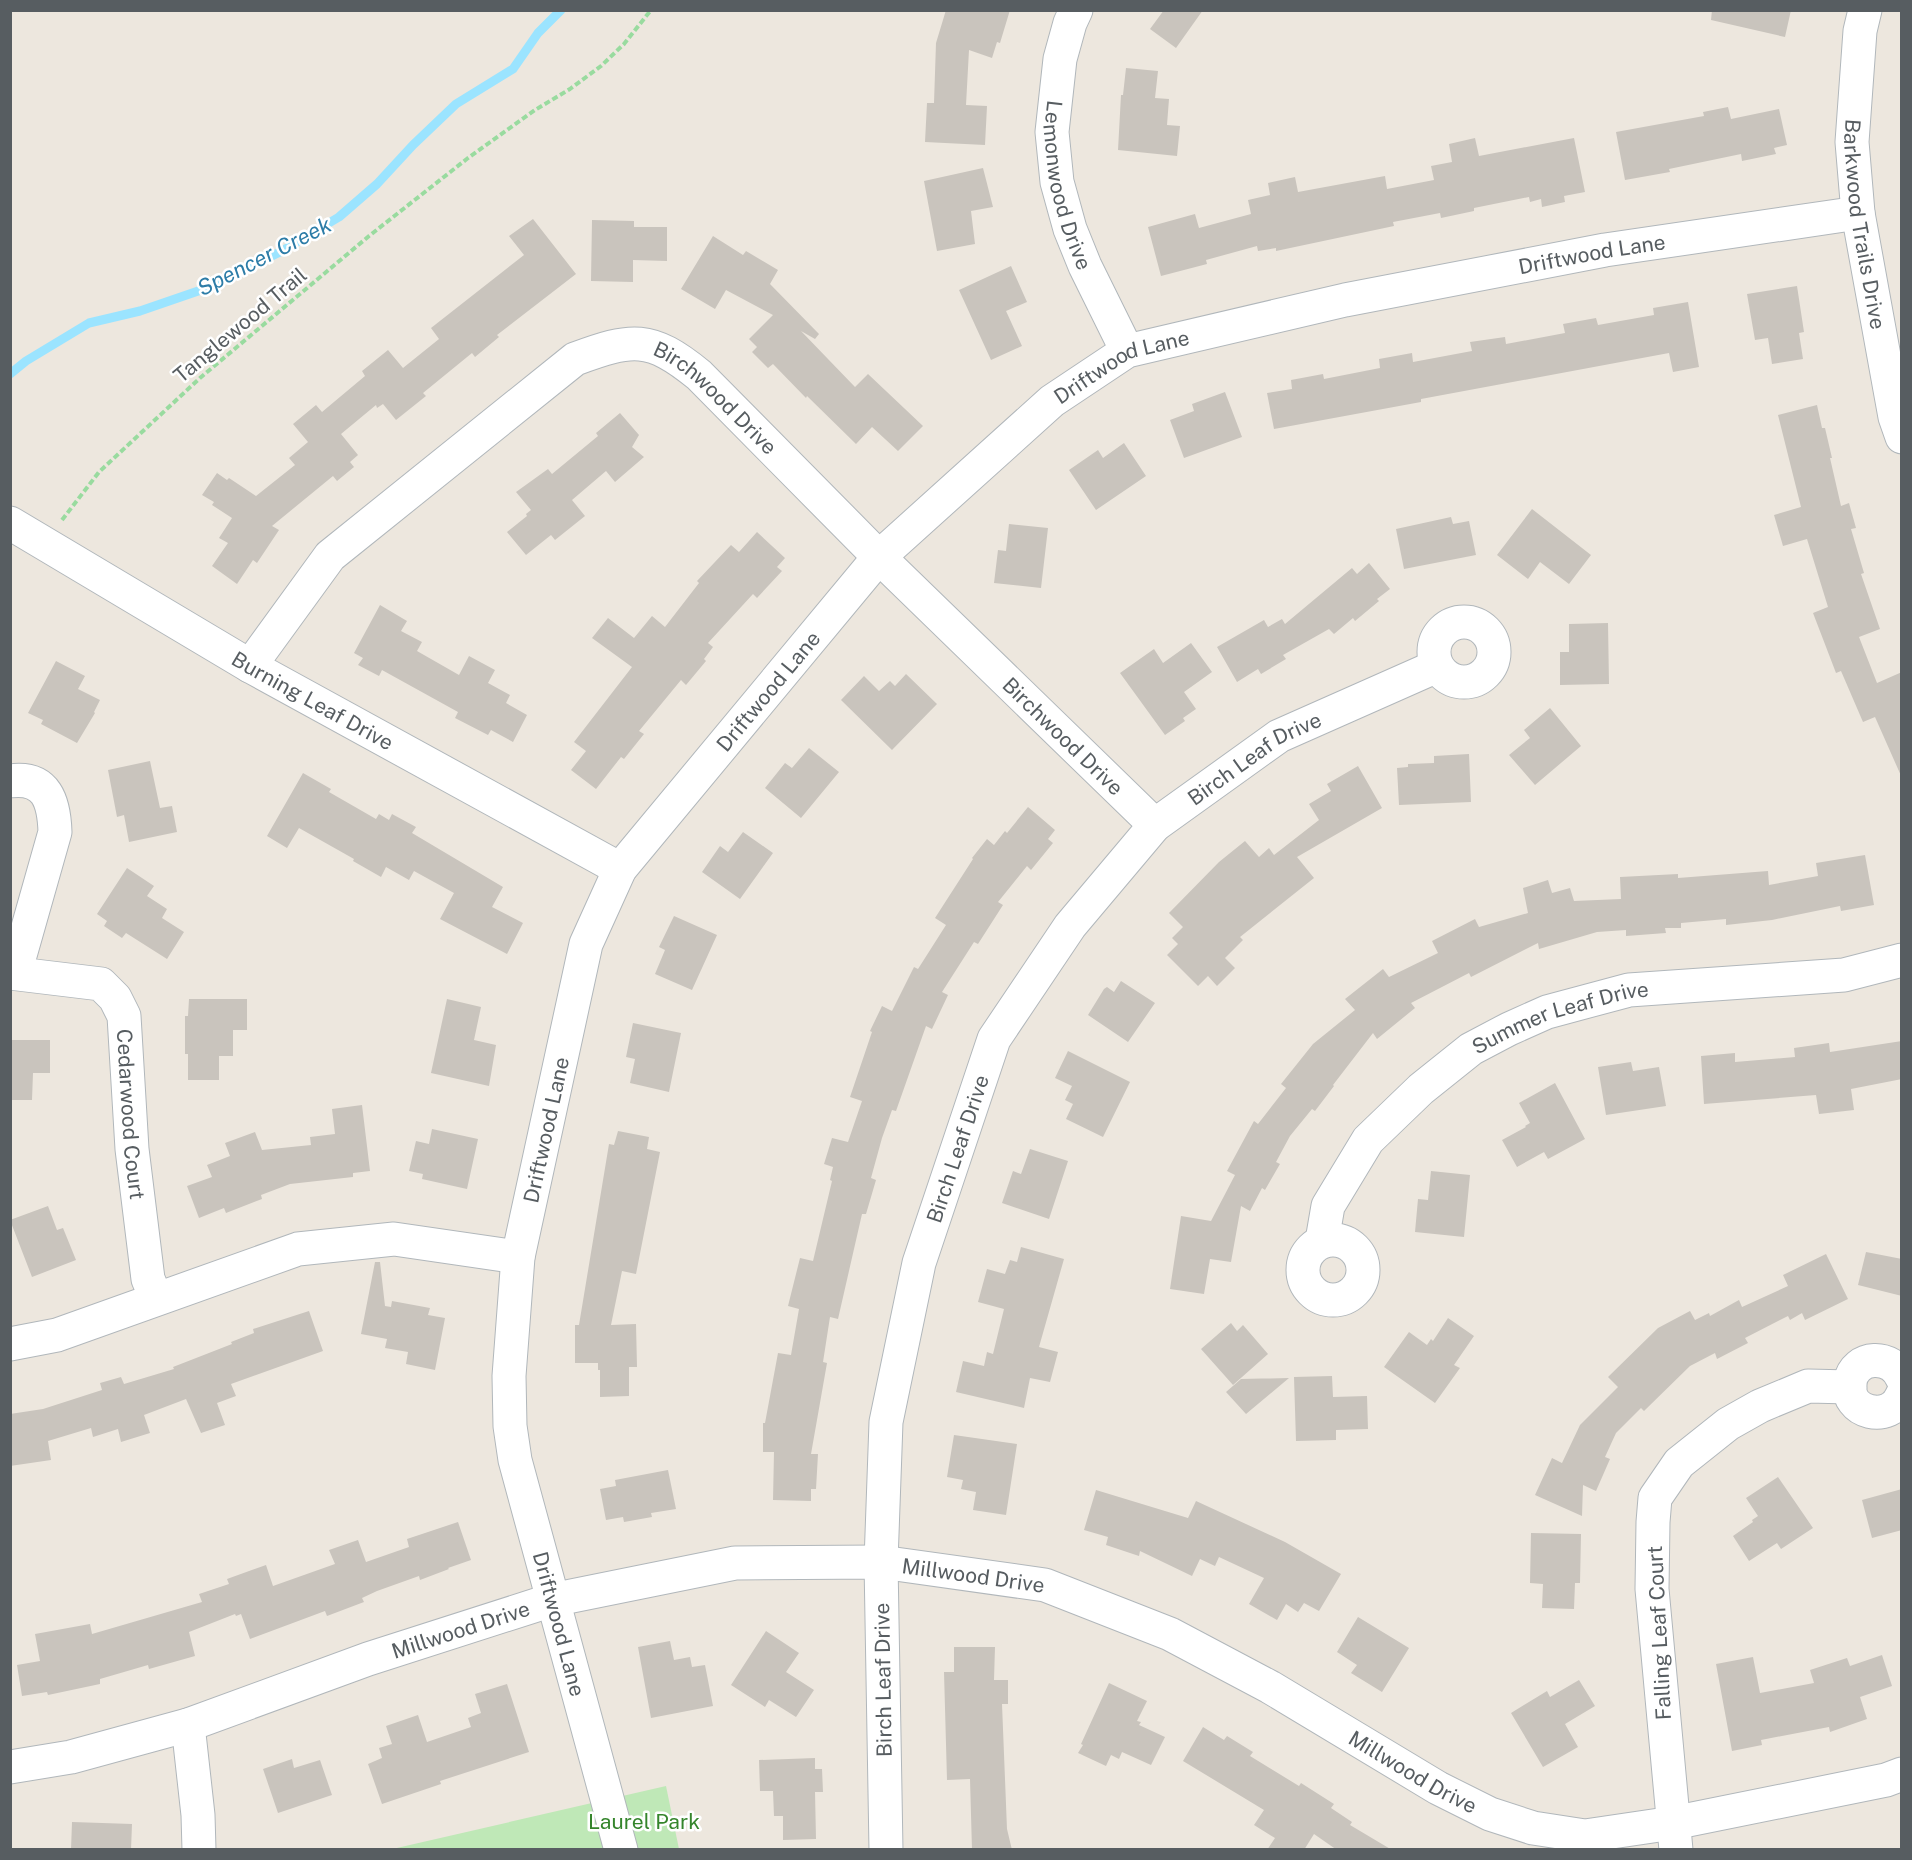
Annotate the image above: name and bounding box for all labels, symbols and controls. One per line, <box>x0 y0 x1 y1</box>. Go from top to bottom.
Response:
street label: Lemonwood Drive <box>1039 99 1098 273</box>
street label: Barkwood Trails Drive <box>1839 118 1891 331</box>
water label: Spencer Creek <box>193 211 335 301</box>
street label: Driftwood Lane <box>1516 229 1667 279</box>
street label: Tanglewood Trail <box>168 262 312 388</box>
street label: Driftwood Lane <box>1049 324 1192 409</box>
street label: Birchwood Drive <box>650 336 782 459</box>
street label: Driftwood Lane <box>711 626 825 756</box>
street label: Burning Leaf Drive <box>227 646 398 755</box>
street label: Birchwood Drive <box>998 672 1129 800</box>
street label: Birch Leaf Drive <box>1183 706 1325 810</box>
street label: Summer Leaf Drive <box>1467 976 1649 1059</box>
street label: Cedarwood Court <box>112 1028 151 1201</box>
street label: Driftwood Lane <box>518 1054 574 1205</box>
street label: Birch Leaf Drive <box>921 1072 994 1226</box>
street label: Falling Leaf Court <box>1642 1545 1676 1721</box>
street label: Driftwood Lane <box>528 1549 590 1699</box>
street label: Millwood Drive <box>900 1553 1046 1597</box>
street label: Millwood Drive <box>388 1595 533 1663</box>
street label: Birch Leaf Drive <box>869 1603 897 1757</box>
street label: Millwood Drive <box>1344 1725 1481 1818</box>
park label: Laurel Park <box>588 1809 700 1834</box>

